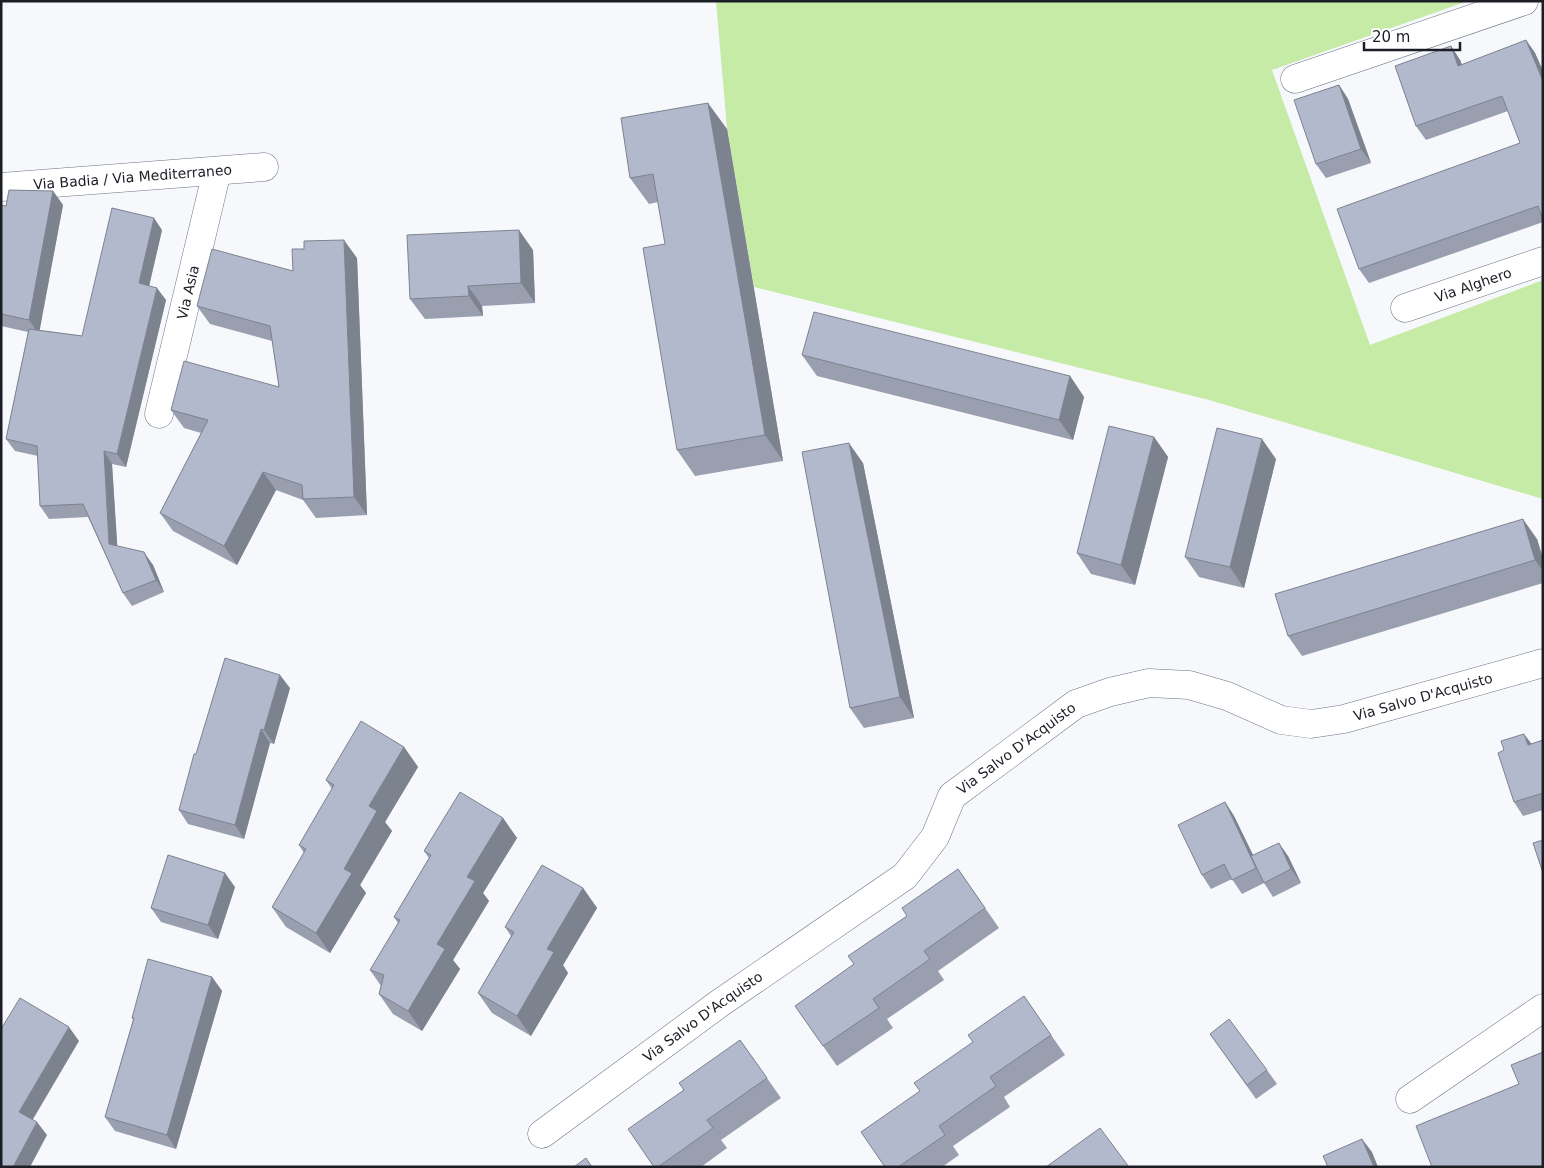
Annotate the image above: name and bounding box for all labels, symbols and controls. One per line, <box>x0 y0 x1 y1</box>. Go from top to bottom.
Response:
scale bar <box>1364 20 1460 52</box>
text: 20 m <box>1372 28 1410 46</box>
street label: Via Badia / Via Mediterraneo <box>33 161 233 193</box>
street label: Via Asia <box>174 264 202 321</box>
street label: Via Alghero <box>1433 264 1514 305</box>
street label: Via Salvo D'Acquisto <box>1352 670 1494 724</box>
street label: Via Salvo D'Acquisto <box>954 699 1079 798</box>
street label: Via Salvo D'Acquisto <box>640 968 766 1065</box>

